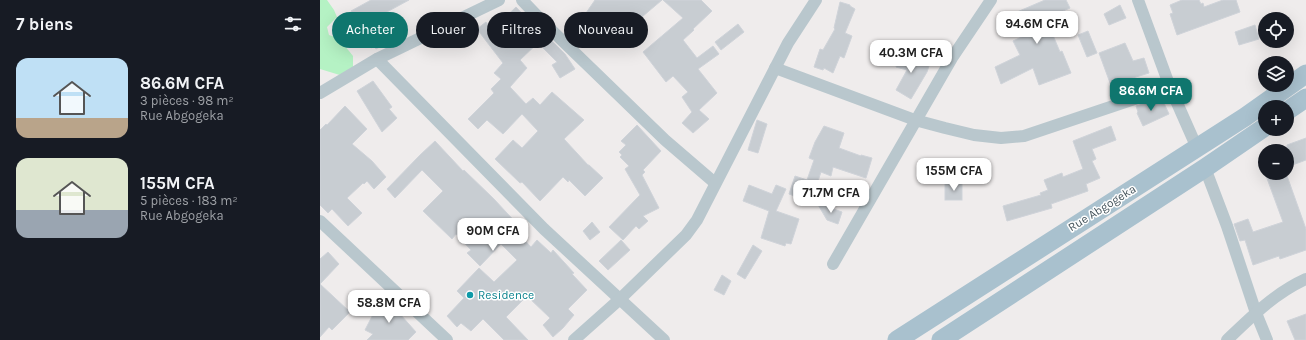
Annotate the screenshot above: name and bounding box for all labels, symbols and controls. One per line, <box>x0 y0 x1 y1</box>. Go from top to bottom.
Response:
pin: 94.6M CFA <box>991 11 1083 45</box>
chip: Acheter <box>332 12 408 48</box>
chip: Louer <box>416 12 479 48</box>
chip: Filtres <box>487 12 556 48</box>
chip: Nouveau <box>564 12 648 48</box>
map controls <box>1258 12 1294 180</box>
button: locate <box>1258 12 1294 48</box>
icon: filters <box>282 13 304 35</box>
text: 7 biens <box>16 14 73 34</box>
text: 94.6M CFA <box>1005 16 1069 31</box>
pin: 40.3M CFA <box>865 40 957 74</box>
text: 40.3M CFA <box>879 45 943 60</box>
button: layers <box>1258 56 1294 92</box>
text: 86.6M CFA <box>140 73 224 93</box>
icon: home <box>48 74 96 122</box>
pin: 86.6M CFA <box>1105 78 1197 112</box>
text: 86.6M CFA <box>1119 83 1183 98</box>
text: 3 pièces · 98 m² <box>140 93 234 108</box>
button: + <box>1258 100 1294 136</box>
text: Rue Abgogeka <box>140 108 224 123</box>
button: − <box>1258 144 1294 180</box>
pin: 155M CFA <box>913 158 995 192</box>
text: 155M CFA <box>925 163 983 178</box>
text: 155M CFA <box>140 173 215 193</box>
icon: home <box>48 174 96 222</box>
pin: 71.7M CFA <box>785 180 877 214</box>
street label: Rue Abgogeka <box>1066 182 1138 234</box>
text: 71.7M CFA <box>802 185 860 200</box>
text: 5 pièces · 183 m² <box>140 193 238 208</box>
text: Rue Abgogeka <box>140 208 224 223</box>
pin: 90M CFA <box>456 218 530 252</box>
text: 90M CFA <box>466 223 520 238</box>
place label: Residence <box>478 288 534 302</box>
pin: 58.8M CFA <box>343 290 435 324</box>
marker: Residence <box>465 290 475 300</box>
text: 58.8M CFA <box>357 295 421 310</box>

